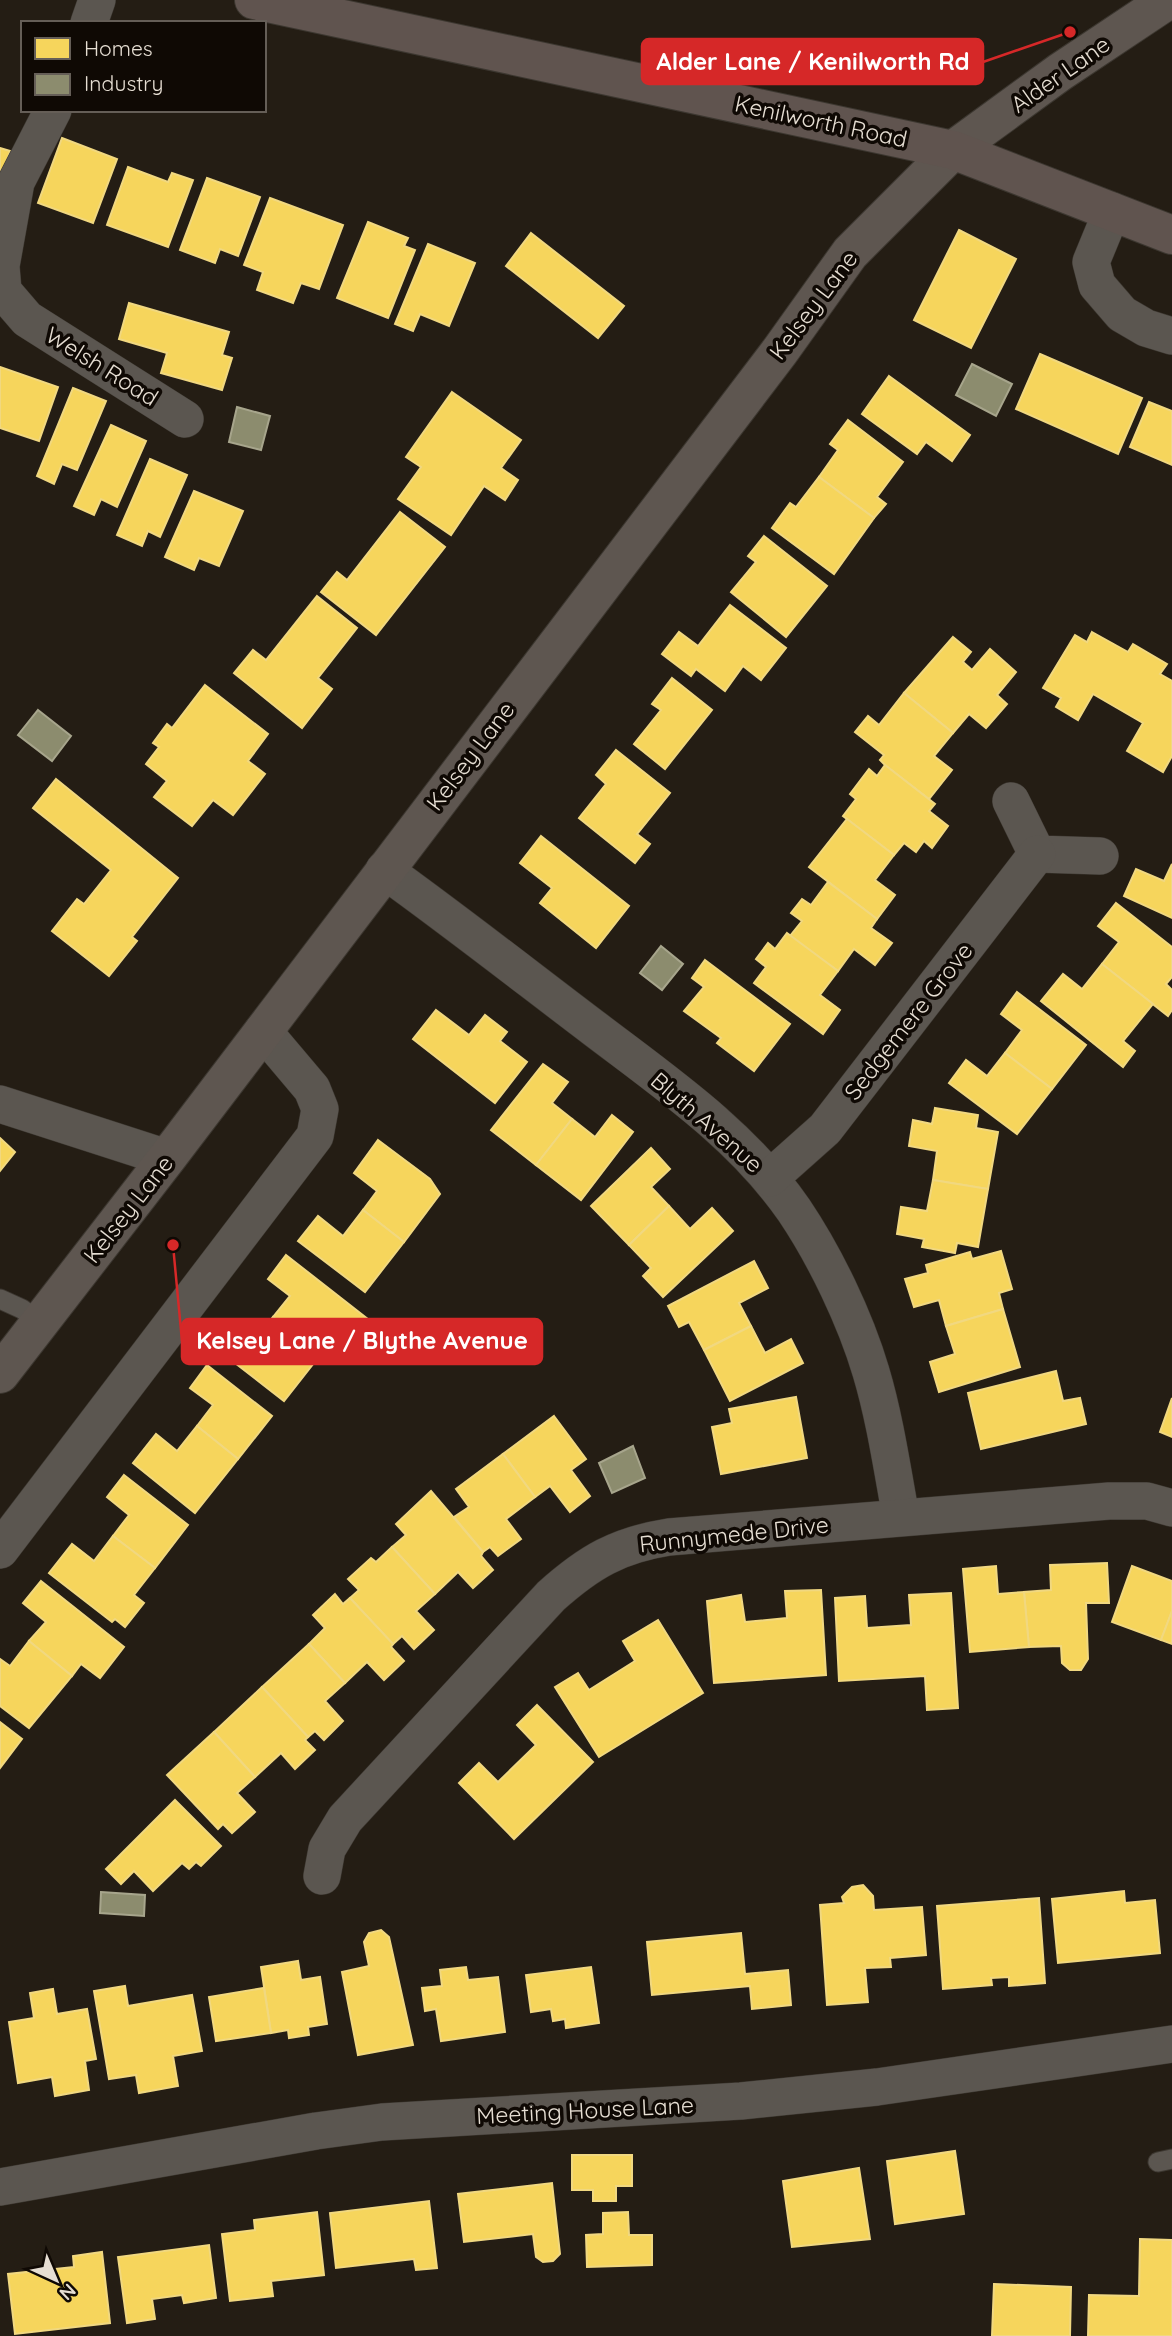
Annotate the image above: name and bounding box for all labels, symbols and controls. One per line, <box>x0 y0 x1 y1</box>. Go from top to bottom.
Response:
legend <box>21 21 266 112</box>
street label: Alder Lane <box>1005 29 1115 119</box>
text: Homes <box>84 35 153 61</box>
callout: Alder Lane / Kenilworth Rd <box>642 39 983 84</box>
text: Alder Lane / Kenilworth Rd <box>656 46 970 76</box>
text: Industry <box>84 70 163 96</box>
street label: Kenilworth Road <box>732 89 910 153</box>
street label: Kelsey Lane <box>763 245 863 365</box>
street label: Welsh Road <box>40 320 164 412</box>
street label: Kelsey Lane <box>420 696 520 816</box>
street label: Sedgemere Grove <box>838 937 978 1105</box>
street label: Blyth Avenue <box>645 1066 769 1178</box>
street label: Kelsey Lane <box>77 1149 179 1269</box>
callout: Kelsey Lane / Blythe Avenue <box>182 1319 542 1364</box>
text: Kelsey Lane / Blythe Avenue <box>196 1325 528 1355</box>
street label: Runnymede Drive <box>638 1510 830 1558</box>
street label: Meeting House Lane <box>476 2090 694 2130</box>
north arrow <box>21 2245 91 2315</box>
text: N <box>54 2279 81 2306</box>

